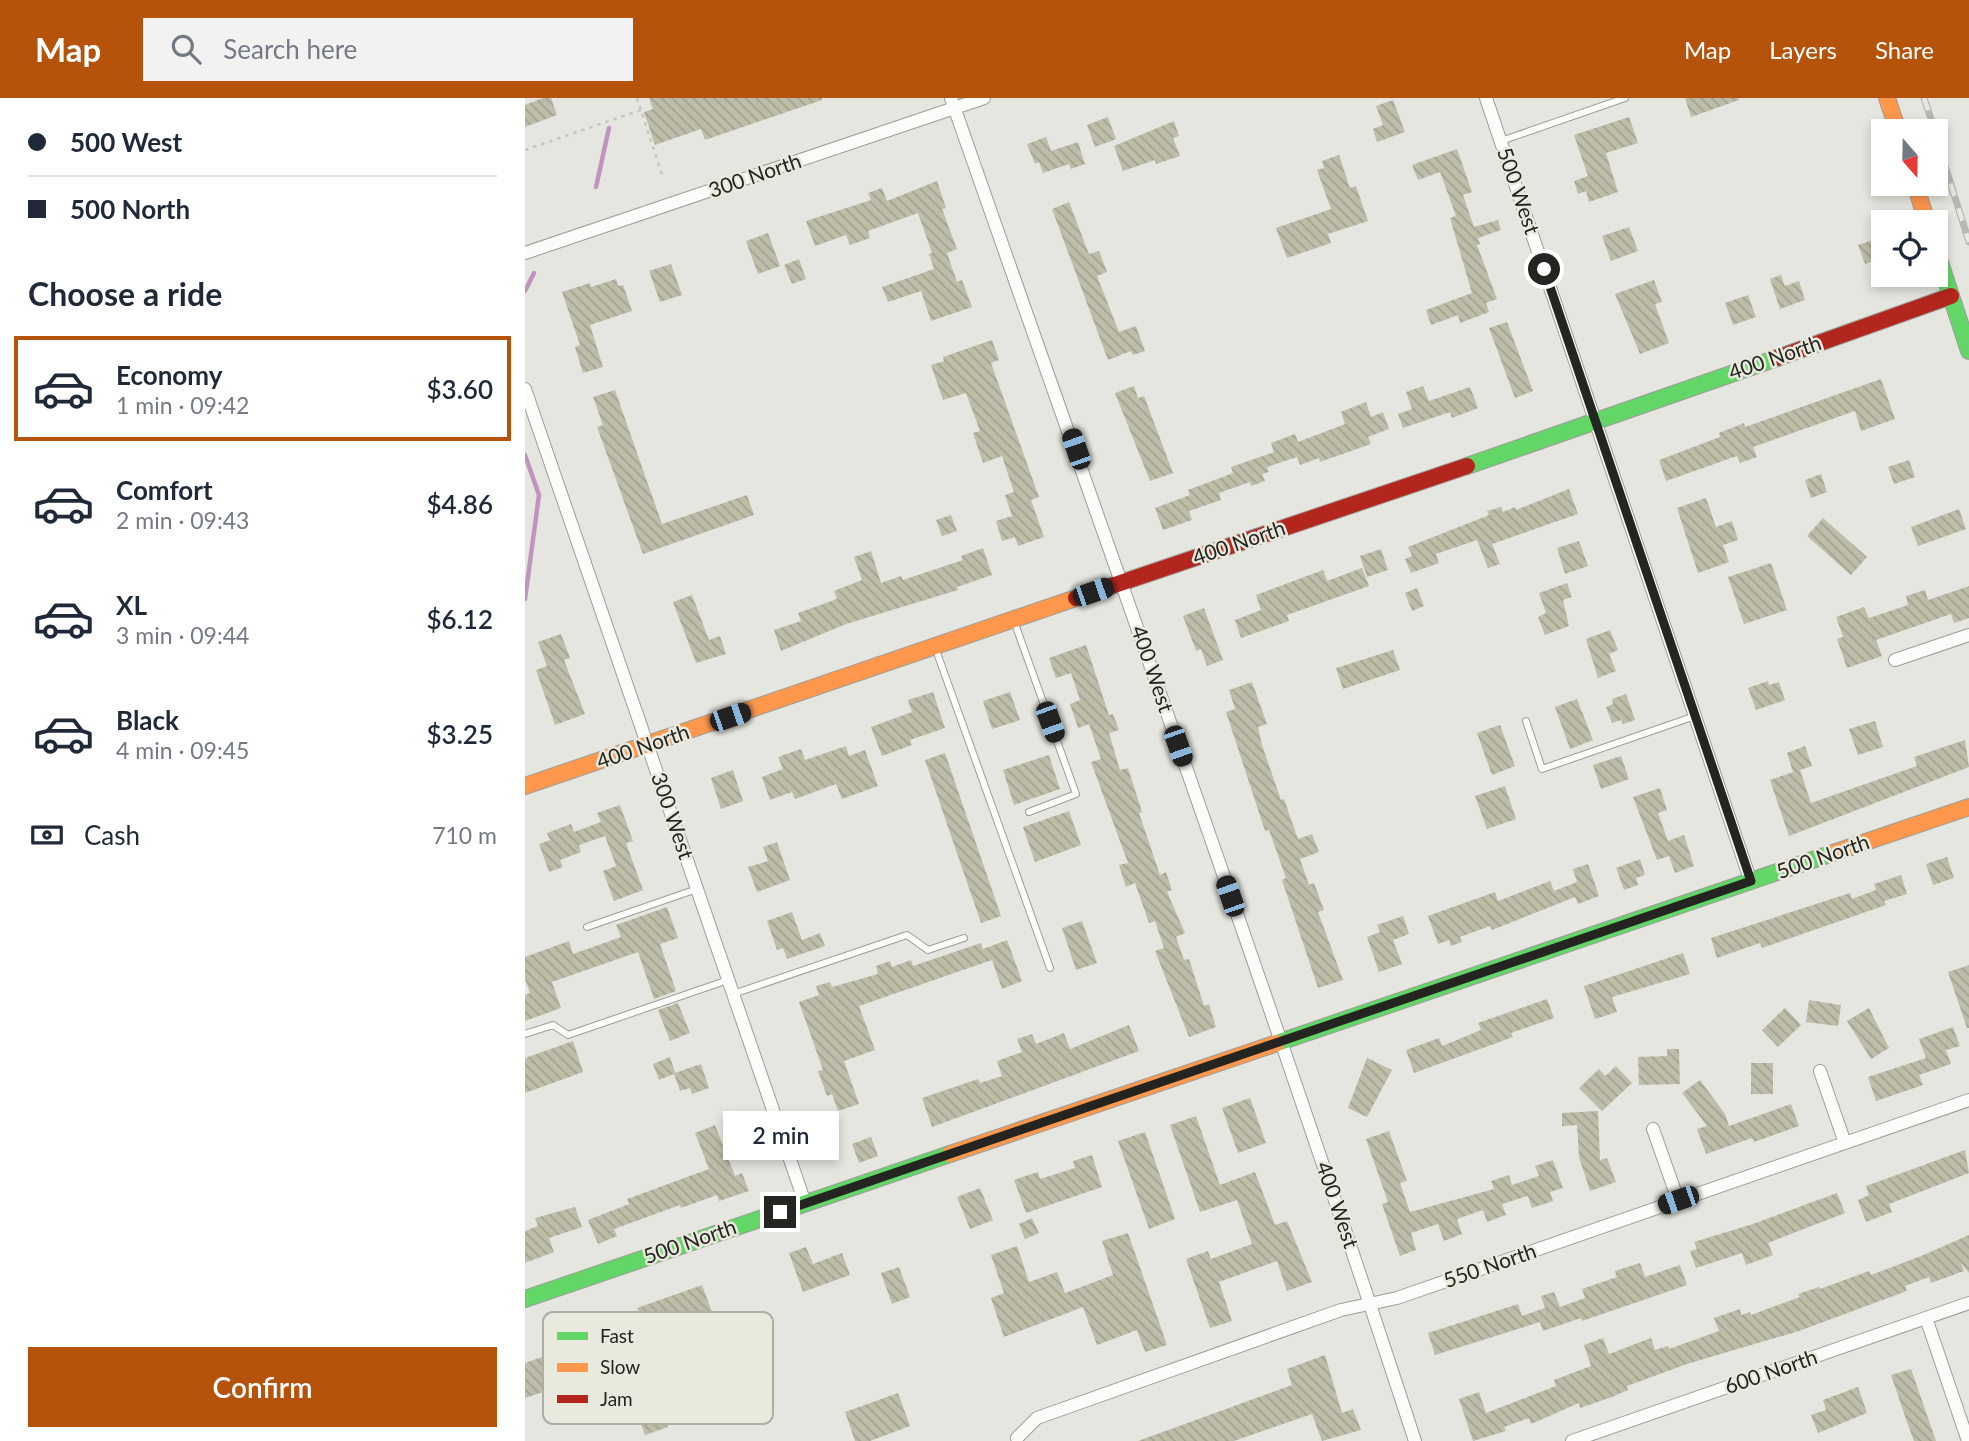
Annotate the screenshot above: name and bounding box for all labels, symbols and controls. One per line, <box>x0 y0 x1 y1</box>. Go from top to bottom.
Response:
search box <box>143 18 633 81</box>
text: Map <box>35 29 101 69</box>
icon: search <box>167 30 205 68</box>
text: Search here <box>223 33 357 65</box>
text: Map <box>1684 35 1731 64</box>
text: Layers <box>1769 35 1837 64</box>
text: Share <box>1875 35 1934 64</box>
north arrow <box>1871 119 1948 196</box>
map controls <box>1871 119 1948 287</box>
text: 500 West <box>70 126 182 158</box>
street label: 500 West <box>1493 144 1546 238</box>
street label: 300 North <box>705 147 804 202</box>
text: 500 North <box>70 193 190 225</box>
button: locate <box>1871 210 1948 287</box>
route start <box>1528 253 1560 285</box>
text: Choose a ride <box>28 274 222 313</box>
street label: 400 North <box>1725 329 1824 384</box>
icon: car <box>32 357 95 420</box>
text: Economy <box>116 359 222 391</box>
text: $3.60 <box>427 373 493 405</box>
text: 1 min · 09:42 <box>116 391 249 419</box>
car <box>1060 426 1093 472</box>
icon: car <box>32 472 95 535</box>
text: Comfort <box>116 474 213 506</box>
text: $4.86 <box>427 488 493 520</box>
text: 2 min · 09:43 <box>116 506 249 534</box>
street label: 400 North <box>1189 514 1288 569</box>
car <box>1070 575 1117 609</box>
icon: car <box>32 587 95 650</box>
text: XL <box>116 589 147 621</box>
text: $6.12 <box>427 603 493 635</box>
text: 3 min · 09:44 <box>116 621 249 649</box>
street label: 400 West <box>1127 622 1180 716</box>
car <box>1033 699 1068 745</box>
car <box>707 700 754 734</box>
icon: car <box>32 702 95 765</box>
text: Black <box>116 704 179 736</box>
text: $3.25 <box>427 718 493 750</box>
street label: 400 North <box>593 718 692 773</box>
car <box>1162 723 1195 769</box>
text: 4 min · 09:45 <box>116 736 249 764</box>
street label: 300 West <box>647 769 700 863</box>
icon: cash <box>28 816 66 854</box>
text: Cash <box>84 819 140 851</box>
text: 710 m <box>432 821 497 849</box>
street label: 500 North <box>1773 828 1872 883</box>
car <box>1214 873 1247 919</box>
callout: 2 min <box>722 1110 838 1160</box>
text: 2 min <box>753 1121 809 1149</box>
street label: 400 West <box>1312 1158 1365 1252</box>
car <box>1655 1183 1702 1217</box>
route end <box>764 1196 796 1228</box>
street label: 500 North <box>640 1213 739 1268</box>
street label: 550 North <box>1440 1237 1539 1292</box>
legend <box>543 1312 773 1424</box>
text: Fast <box>600 1324 634 1347</box>
street label: 600 North <box>1721 1343 1820 1398</box>
button: Confirm <box>28 1347 497 1427</box>
text: Slow <box>600 1355 640 1378</box>
text: Jam <box>600 1387 633 1410</box>

